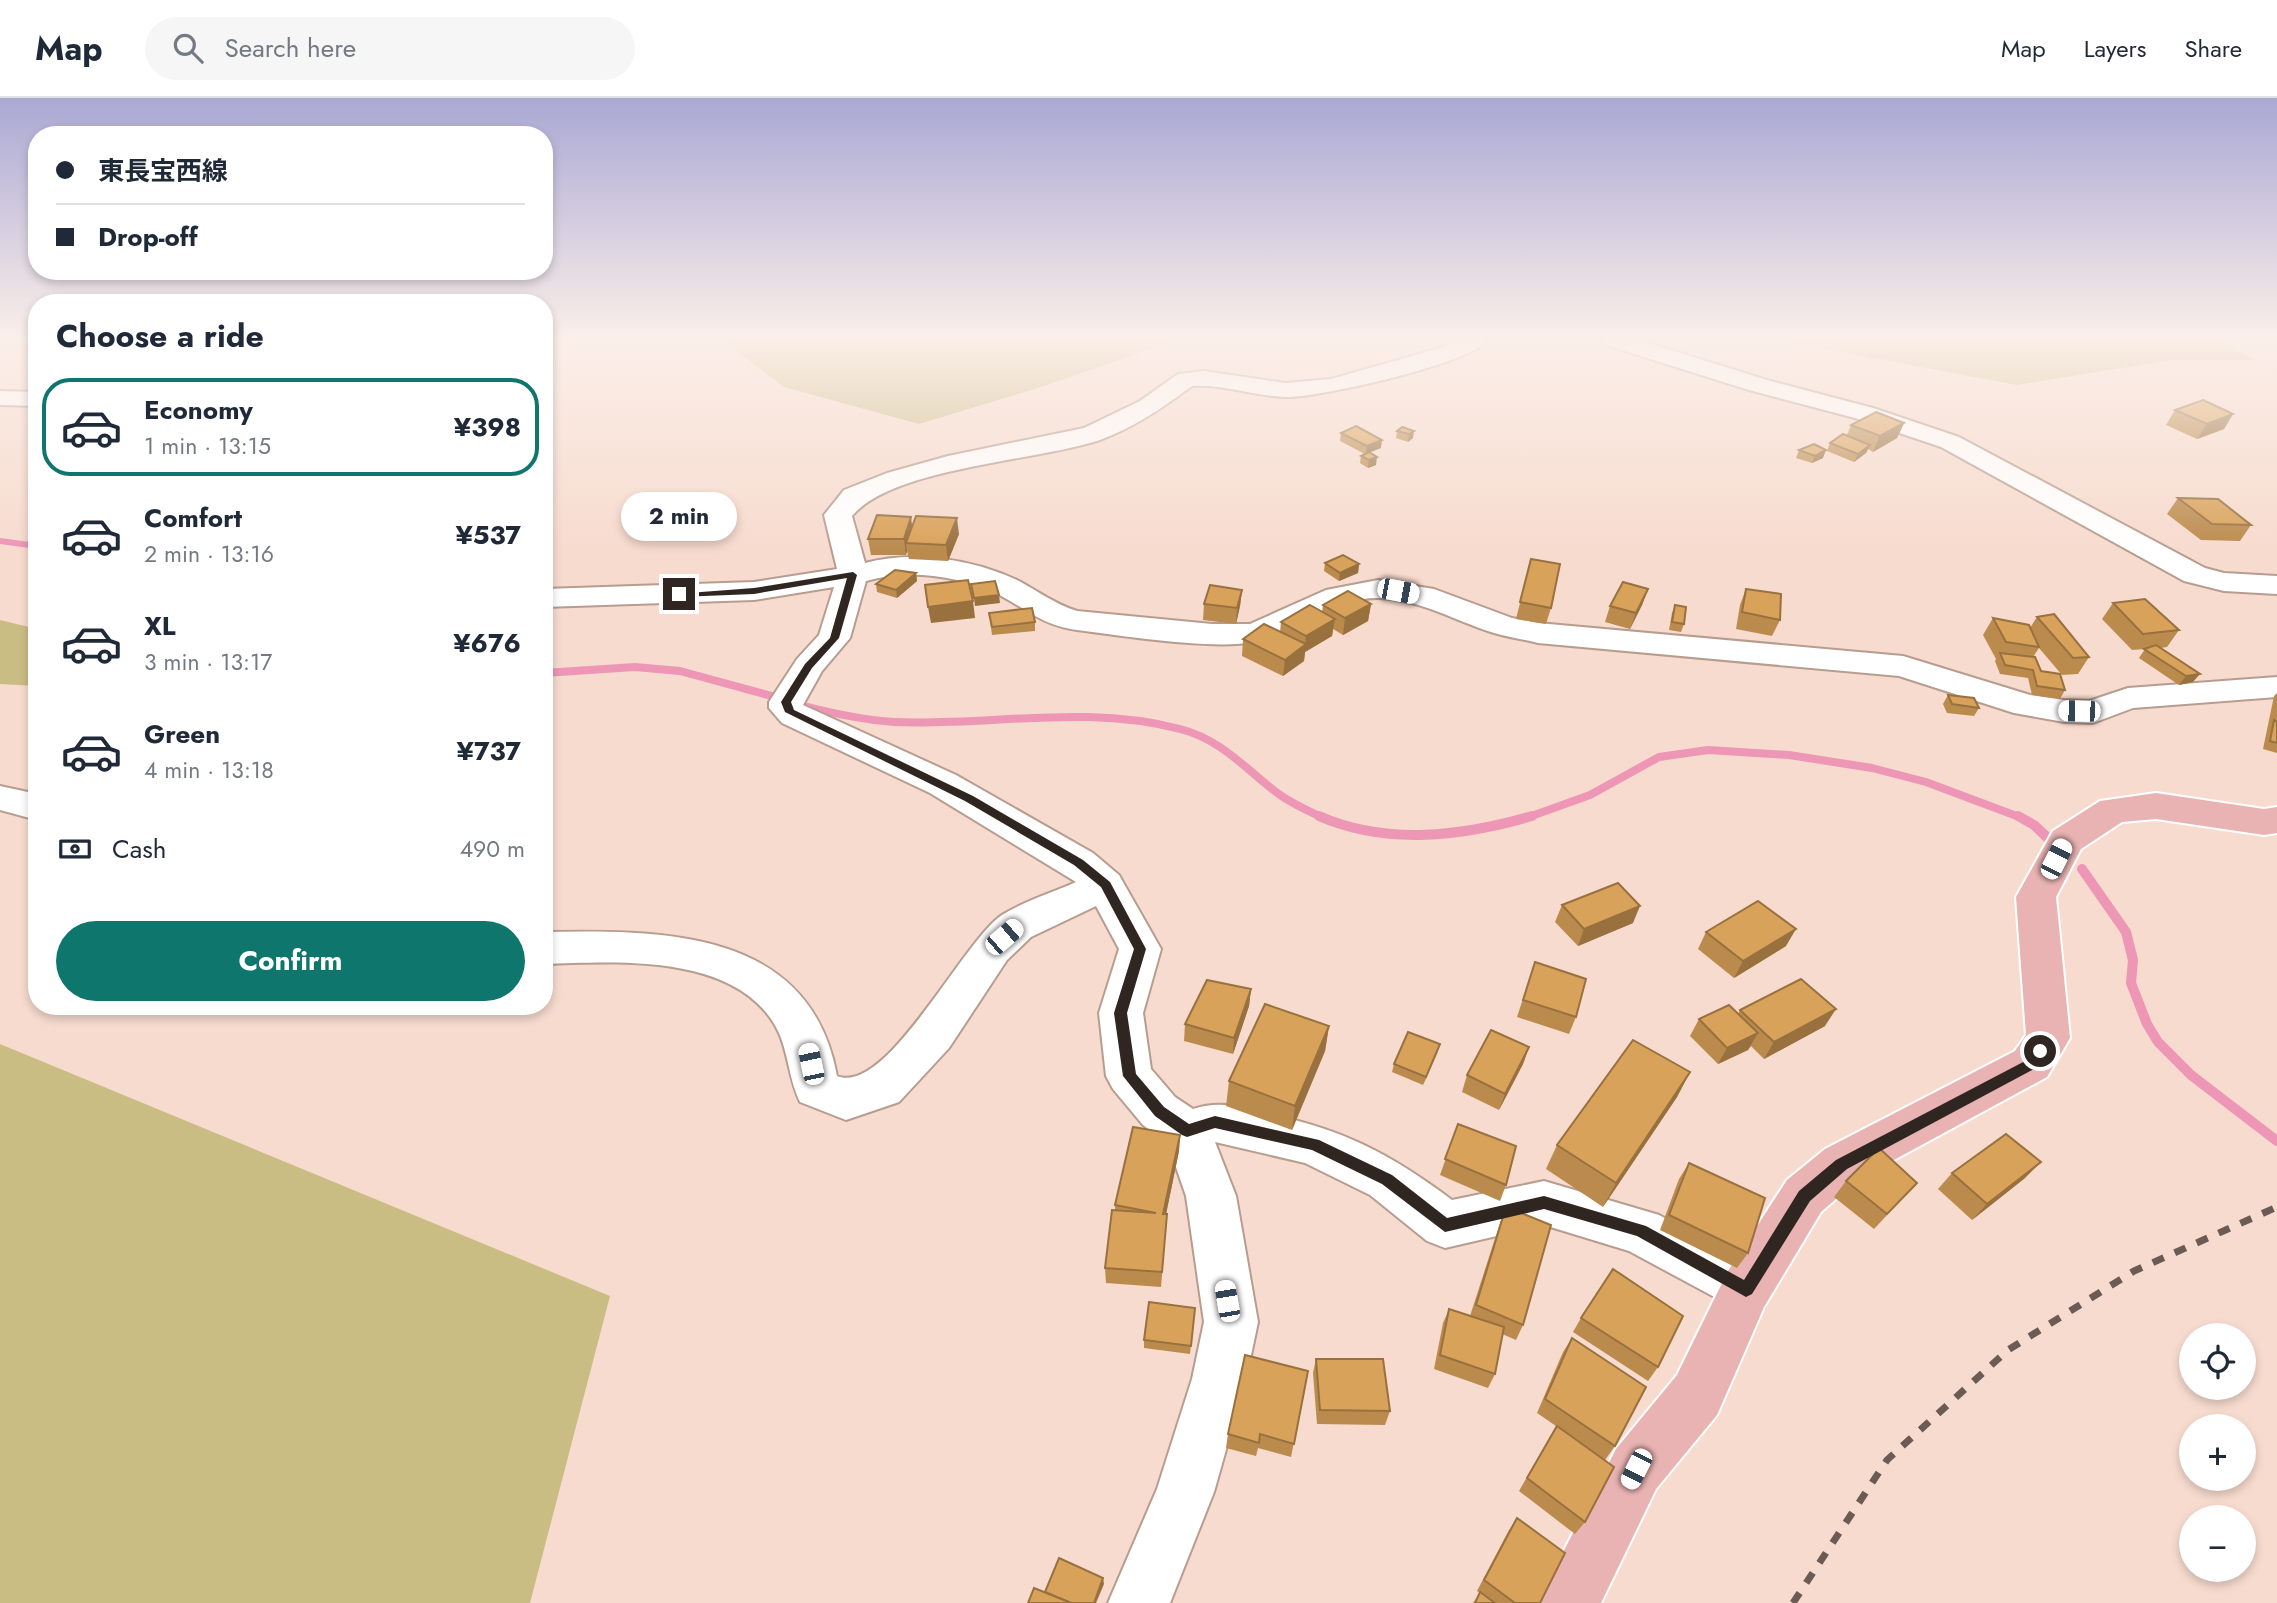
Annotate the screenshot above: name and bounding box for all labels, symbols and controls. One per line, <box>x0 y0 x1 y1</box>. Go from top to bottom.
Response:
search box <box>145 17 635 80</box>
text: Map <box>35 25 103 72</box>
icon: search <box>169 29 207 67</box>
text: Search here <box>225 29 356 67</box>
text: Map <box>2001 31 2046 66</box>
text: Layers <box>2084 31 2146 66</box>
text: Share <box>2184 31 2242 66</box>
text: 東長宝西線 <box>98 152 228 190</box>
text: Drop-off <box>98 218 198 256</box>
text: Choose a ride <box>56 313 264 359</box>
text: Economy <box>144 391 253 429</box>
icon: car <box>60 396 123 459</box>
text: ¥398 <box>454 408 521 446</box>
text: 1 min · 13:15 <box>144 429 271 463</box>
callout: 2 min <box>621 492 737 542</box>
text: Comfort <box>144 499 242 537</box>
text: 2 min <box>649 499 709 533</box>
icon: car <box>60 504 123 567</box>
text: ¥537 <box>455 516 521 554</box>
text: 2 min · 13:16 <box>144 537 274 571</box>
car <box>1376 577 1421 605</box>
route end <box>663 578 695 610</box>
text: XL <box>144 607 176 645</box>
icon: car <box>60 612 123 675</box>
text: ¥676 <box>453 624 521 662</box>
text: 3 min · 13:17 <box>144 645 272 679</box>
car <box>2058 700 2101 722</box>
text: Green <box>144 715 220 753</box>
icon: car <box>60 720 123 783</box>
text: ¥737 <box>456 732 521 770</box>
text: 4 min · 13:18 <box>144 753 274 787</box>
icon: cash <box>56 830 94 868</box>
text: Cash <box>112 830 166 868</box>
text: 490 m <box>460 832 525 866</box>
car <box>2038 836 2075 882</box>
car <box>982 915 1027 959</box>
button: Confirm <box>56 921 525 1001</box>
route start <box>2024 1035 2056 1067</box>
car <box>797 1041 826 1087</box>
car <box>1214 1278 1241 1324</box>
map controls <box>2179 1323 2256 1582</box>
button: locate <box>2179 1323 2256 1400</box>
button: + <box>2179 1414 2256 1491</box>
car <box>1618 1446 1655 1492</box>
button: − <box>2179 1505 2256 1582</box>

